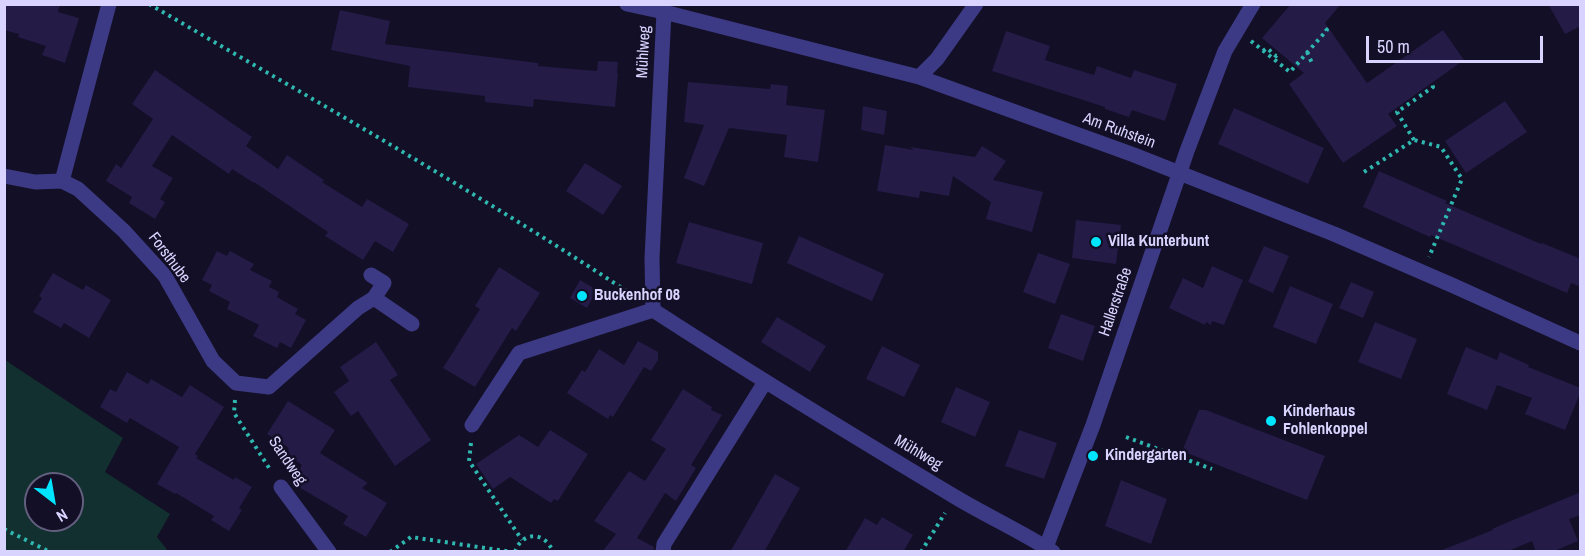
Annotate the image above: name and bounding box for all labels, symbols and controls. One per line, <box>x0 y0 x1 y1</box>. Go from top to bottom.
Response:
scale bar <box>1369 24 1546 62</box>
street label: Mühlweg <box>633 25 655 79</box>
text: 50 m <box>1377 34 1410 59</box>
street label: Am Ruhstein <box>1080 109 1158 153</box>
street label: Forsthube <box>144 229 194 287</box>
place label: Villa Kunterbunt <box>1108 232 1209 252</box>
marker: Villa Kunterbunt <box>1089 235 1103 249</box>
street label: Hallerstraße <box>1095 265 1137 339</box>
place label: Buckenhof 08 <box>594 286 680 306</box>
marker: Buckenhof 08 <box>575 289 589 303</box>
place label: Kinderhaus Fohlenkoppel <box>1283 402 1368 440</box>
marker: Kinderhaus Fohlenkoppel <box>1264 414 1278 428</box>
street label: Mühlweg <box>891 431 945 475</box>
street label: Sandweg <box>264 433 310 489</box>
place label: Kindergarten <box>1105 446 1187 466</box>
marker: Kindergarten <box>1086 449 1100 463</box>
north arrow <box>24 472 84 532</box>
text: N <box>53 504 72 528</box>

